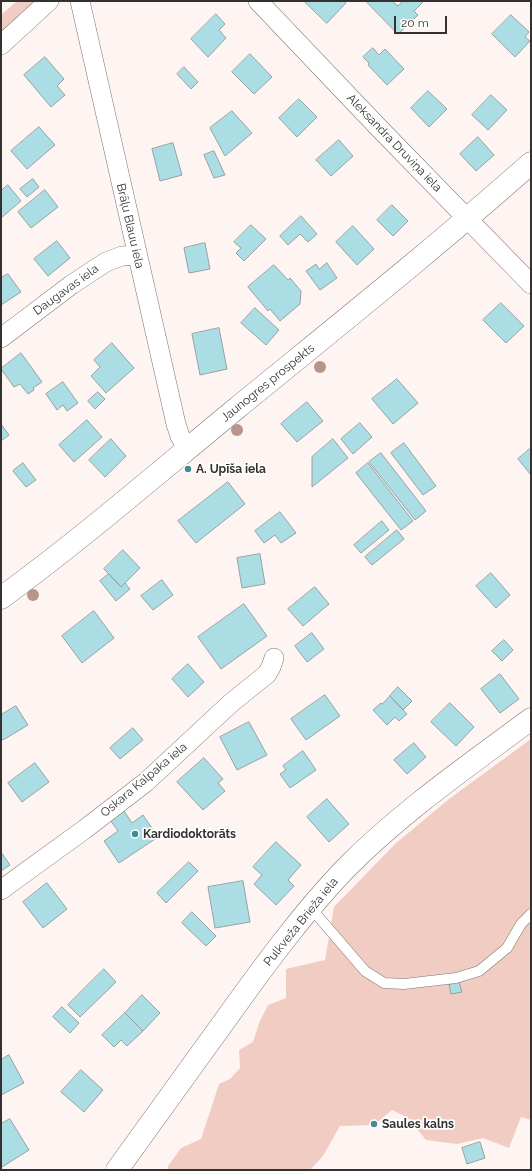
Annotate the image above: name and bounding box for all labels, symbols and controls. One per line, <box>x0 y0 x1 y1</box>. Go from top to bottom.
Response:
scale bar <box>396 8 449 34</box>
text: 20 m <box>401 16 429 30</box>
street label: Aleksandra Druviņa iela <box>344 91 444 195</box>
street label: Brāļu Blauu iela <box>113 182 147 270</box>
street label: Daugavas iela <box>31 262 101 318</box>
street label: Jaunogres prospekts <box>218 341 318 425</box>
place label: A. Upīša iela <box>196 462 266 476</box>
marker: A. Upīša iela <box>183 464 193 474</box>
street label: Oskara Kalpaka iela <box>98 740 190 820</box>
place label: Kardiodoktorāts <box>143 827 236 841</box>
marker: Kardiodoktorāts <box>130 829 140 839</box>
street label: Pulkveža Brieža iela <box>261 875 341 969</box>
place label: Saules kalns <box>382 1117 454 1131</box>
marker: Saules kalns <box>369 1119 379 1129</box>

